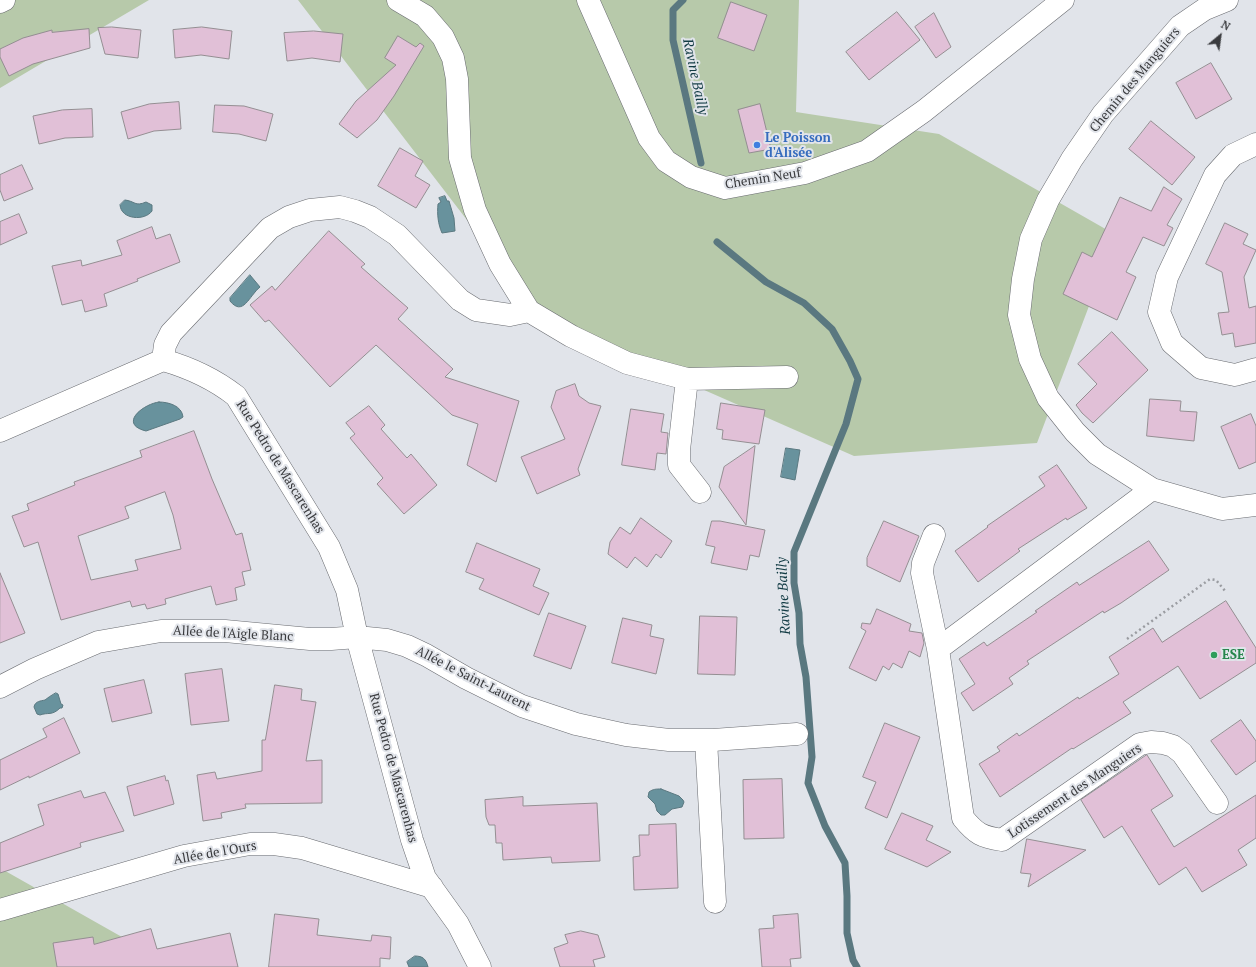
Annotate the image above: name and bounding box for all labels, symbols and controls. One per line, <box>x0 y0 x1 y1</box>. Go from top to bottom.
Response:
north arrow <box>1200 16 1240 56</box>
text: N <box>1219 17 1233 34</box>
street label: Chemin des Manguiers <box>1087 24 1183 136</box>
water label: Ravine Bailly <box>679 37 711 117</box>
place label: Le Poisson d'Alisée <box>765 130 831 161</box>
marker: Le Poisson d'Alisée <box>752 140 762 150</box>
street label: Chemin Neuf <box>724 165 802 193</box>
street label: Rue Pedro de Mascarenhas <box>233 398 327 536</box>
water label: Ravine Bailly <box>774 557 794 635</box>
street label: Allée de l'Aigle Blanc <box>172 623 294 645</box>
street label: Allée le Saint-Laurent <box>413 643 533 715</box>
place label: ESE <box>1222 647 1245 663</box>
marker: ESE <box>1209 650 1219 660</box>
street label: Rue Pedro de Mascarenhas <box>366 692 420 844</box>
street label: Lotissement des Manguiers <box>1005 740 1145 842</box>
street label: Allée de l'Ours <box>172 838 258 868</box>

